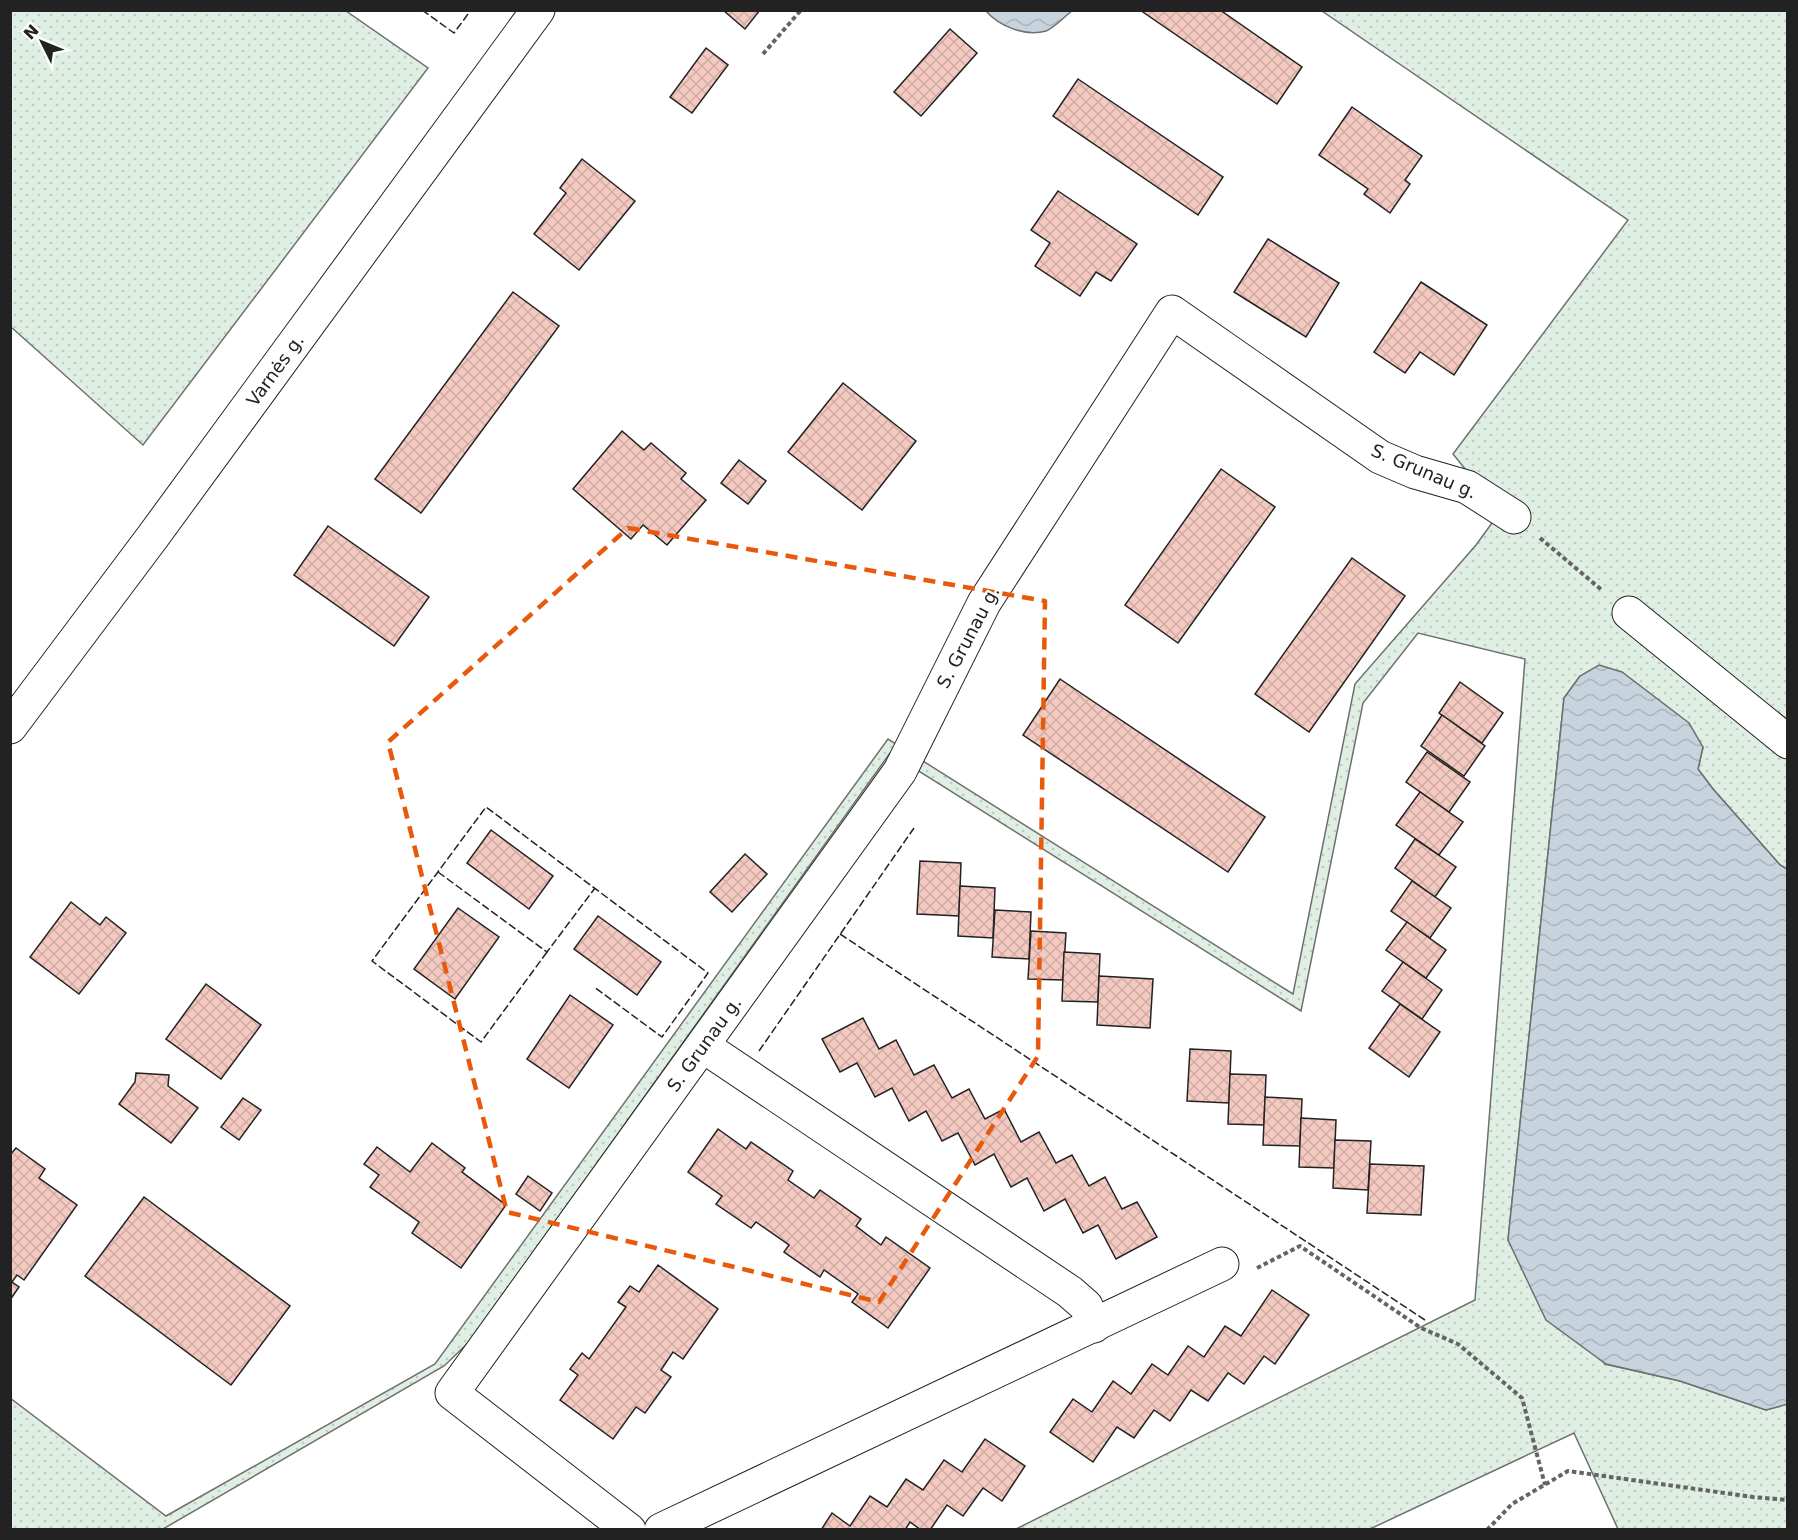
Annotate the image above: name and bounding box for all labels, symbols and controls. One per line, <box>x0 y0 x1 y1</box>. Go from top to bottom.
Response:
north arrow <box>12 12 72 72</box>
text: N <box>20 21 43 43</box>
street label: Varnės g. <box>242 330 308 410</box>
street label: S. Grunau g. <box>1368 439 1480 503</box>
street label: S. Grunau g. <box>932 582 1004 692</box>
street label: S. Grunau g. <box>662 992 746 1096</box>

